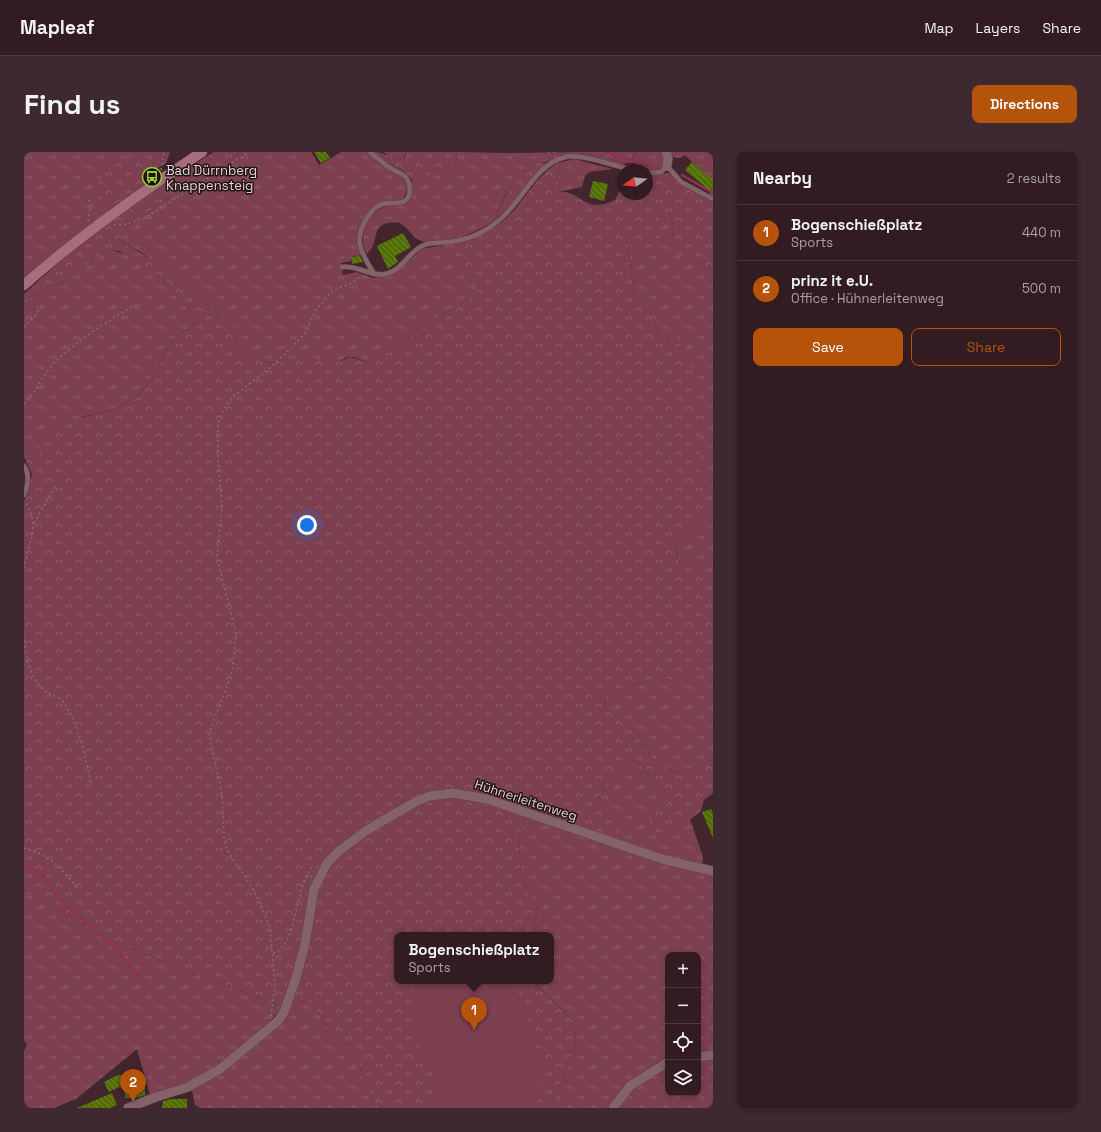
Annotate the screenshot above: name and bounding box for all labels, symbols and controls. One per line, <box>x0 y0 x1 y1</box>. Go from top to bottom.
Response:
text: Mapleaf <box>20 15 94 40</box>
text: Map <box>924 19 954 37</box>
text: Layers <box>976 19 1020 37</box>
text: Share <box>1042 19 1081 37</box>
button: Directions <box>972 85 1077 123</box>
text: Find us <box>24 86 121 122</box>
place label: Bad Dürrnberg Knappensteig <box>166 162 257 194</box>
north arrow <box>617 164 653 200</box>
bus stop icon: Bad Dürrnberg Knappensteig <box>141 166 163 188</box>
text: Nearby <box>753 167 812 189</box>
text: 2 results <box>1007 170 1061 187</box>
text: Bogenschießplatz <box>791 215 922 234</box>
text: 1 <box>763 224 769 241</box>
text: 440 m <box>1022 224 1061 241</box>
text: Sports <box>791 234 833 251</box>
text: prinz it e.U. <box>791 271 873 290</box>
text: 2 <box>762 280 770 297</box>
text: 500 m <box>1022 280 1061 297</box>
text: Office · Hühnerleitenweg <box>791 290 944 307</box>
button: Save <box>753 328 903 366</box>
button: Share <box>911 328 1061 366</box>
your location <box>297 515 317 535</box>
street label: Hühnerleitenweg <box>473 775 579 825</box>
popup <box>394 932 554 984</box>
text: Bogenschießplatz <box>408 940 540 959</box>
map controls <box>665 952 701 1096</box>
button: + <box>665 952 701 988</box>
text: Sports <box>408 959 451 976</box>
button: − <box>665 988 701 1024</box>
pin: 1 <box>461 997 487 1030</box>
button: locate <box>665 1024 701 1060</box>
button: layers <box>665 1060 701 1096</box>
pin: 2 <box>120 1069 146 1102</box>

